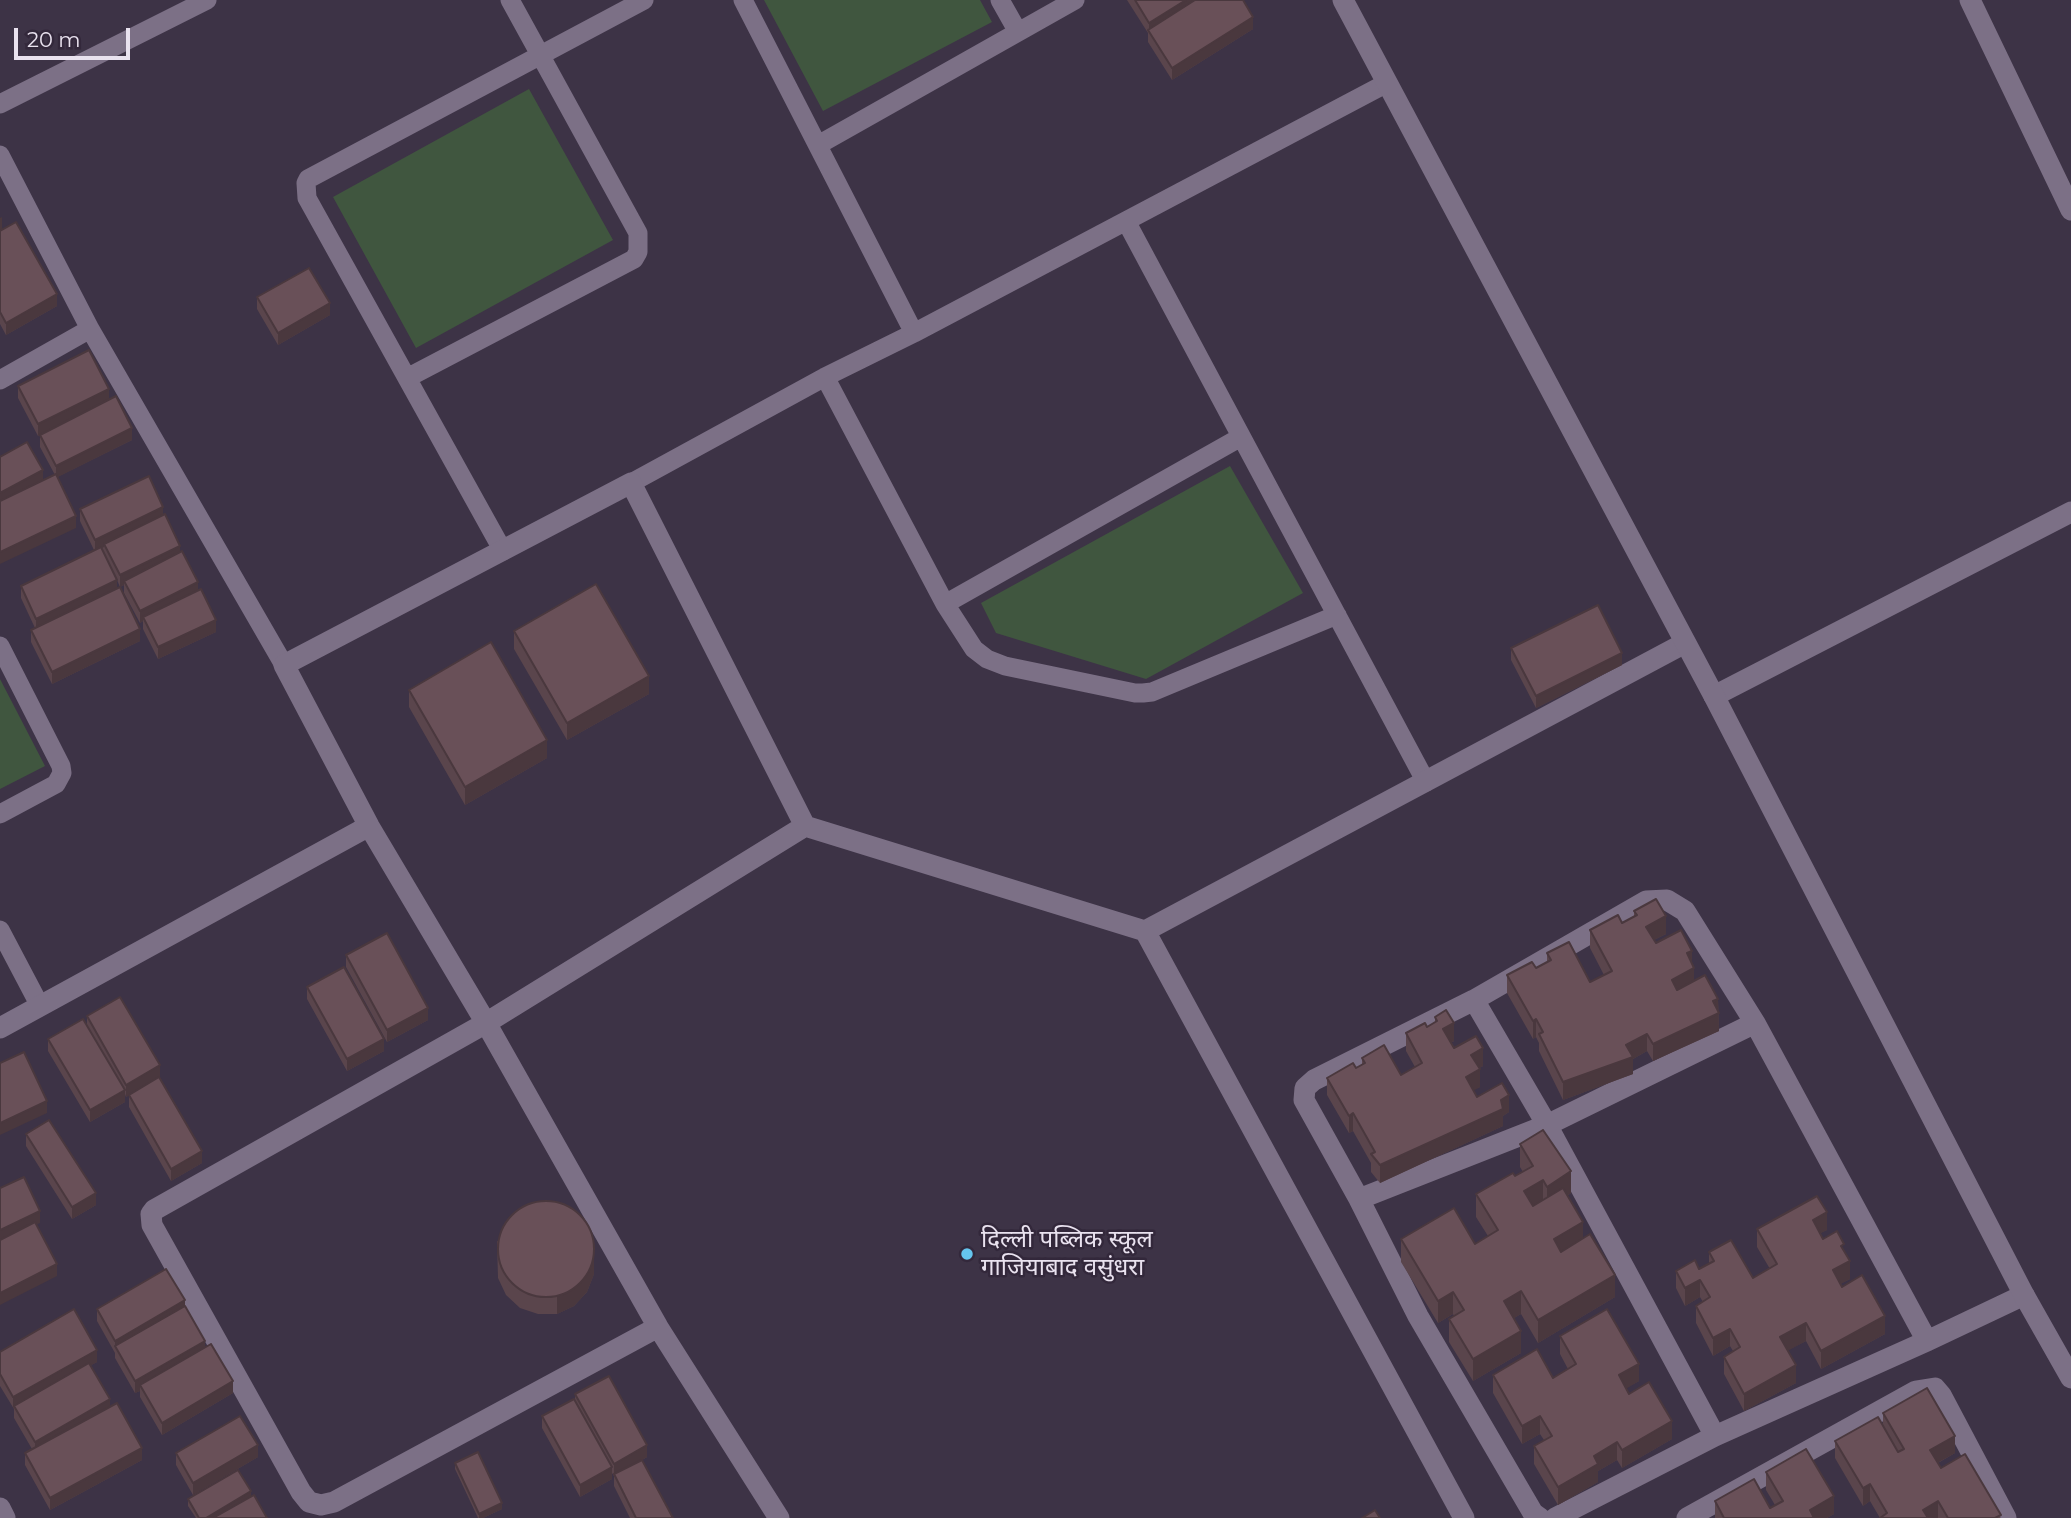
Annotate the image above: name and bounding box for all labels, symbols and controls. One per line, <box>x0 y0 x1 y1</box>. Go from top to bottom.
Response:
scale bar <box>18 14 133 58</box>
text: 20 m <box>27 27 81 52</box>
place label: दिल्ली पब्लिक स्कूल गाजियाबाद वसुंधरा <box>981 1226 1153 1282</box>
marker: दिल्ली पब्लिक स्कूल गाजियाबाद वसुंधरा <box>959 1246 975 1262</box>

